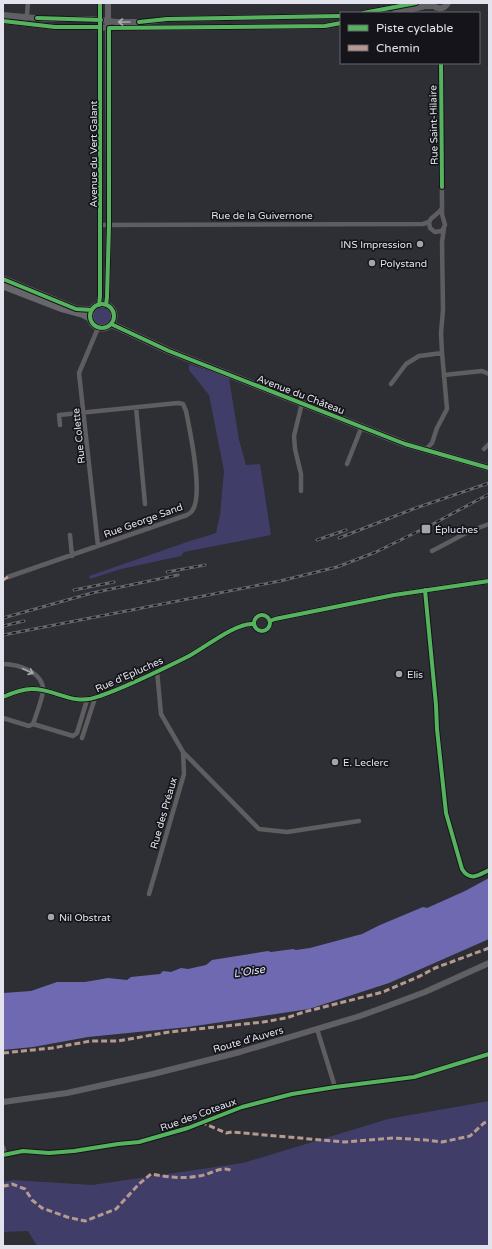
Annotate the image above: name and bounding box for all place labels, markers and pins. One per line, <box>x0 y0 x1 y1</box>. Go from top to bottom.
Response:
place label: INS Impression <box>341 239 412 251</box>
marker: INS Impression <box>415 239 425 249</box>
marker: Polystand <box>367 258 377 268</box>
place label: Polystand <box>380 258 427 270</box>
marker: Épluches <box>420 523 432 535</box>
place label: Épluches <box>435 524 478 536</box>
marker: Elis <box>394 669 404 679</box>
place label: Elis <box>407 669 423 681</box>
marker: E. Leclerc <box>330 757 340 767</box>
place label: E. Leclerc <box>343 757 389 769</box>
marker: Nil Obstrat <box>46 912 56 922</box>
place label: Nil Obstrat <box>59 912 111 924</box>

